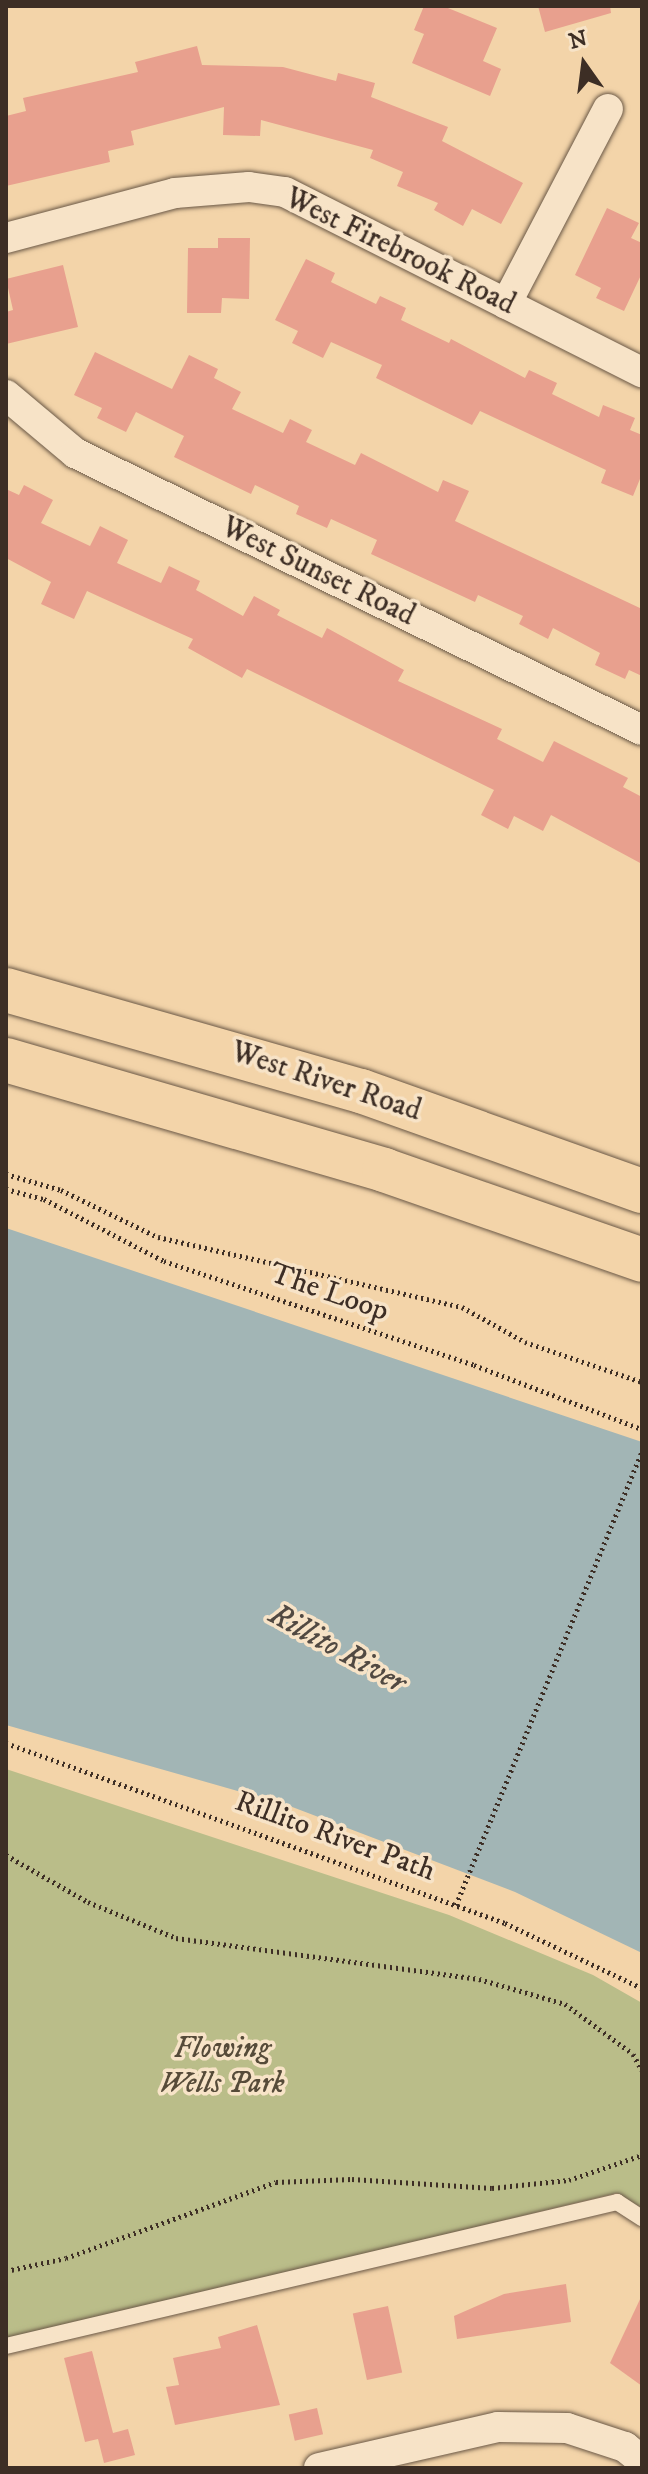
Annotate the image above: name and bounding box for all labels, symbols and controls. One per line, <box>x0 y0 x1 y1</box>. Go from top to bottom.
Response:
north arrow <box>544 24 624 104</box>
text: N <box>566 25 590 56</box>
street label: West Firebrook Road <box>279 181 521 323</box>
street label: West Sunset Road <box>215 510 421 634</box>
street label: West River Road <box>227 1034 425 1130</box>
street label: The Loop <box>265 1256 393 1330</box>
water label: Rillito River <box>262 1596 412 1702</box>
street label: Rillito River Path <box>230 1784 440 1890</box>
park label: Flowing Wells Park <box>159 2031 285 2102</box>

